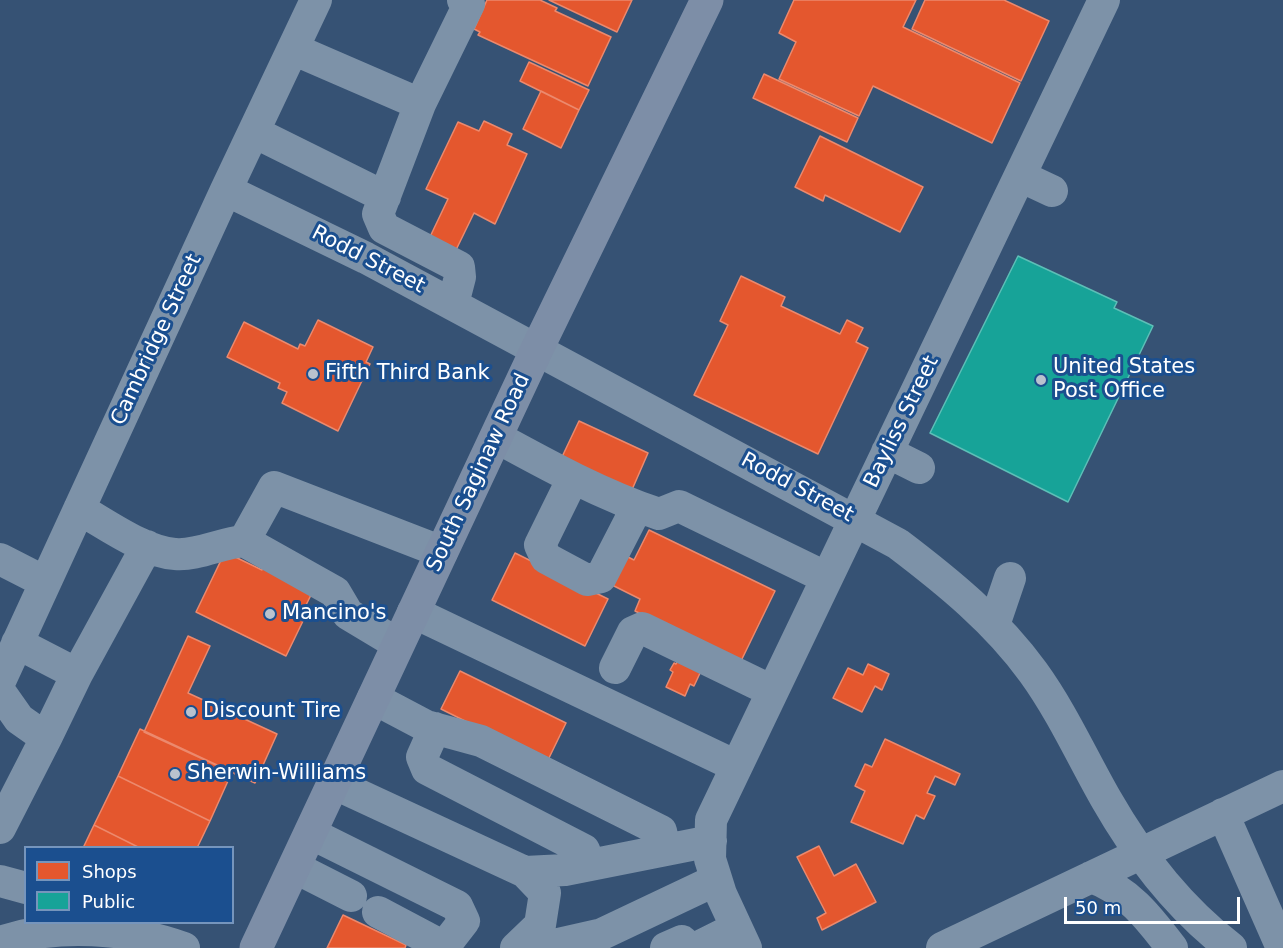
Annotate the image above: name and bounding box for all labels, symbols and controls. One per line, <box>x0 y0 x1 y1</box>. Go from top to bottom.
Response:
street label: Rodd Street <box>307 221 429 299</box>
street label: Cambridge Street <box>106 250 208 430</box>
street label: Bayliss Street <box>859 352 945 492</box>
place label: United States Post Office <box>1053 355 1195 405</box>
place label: Fifth Third Bank <box>325 361 490 387</box>
marker: Fifth Third Bank <box>306 367 320 381</box>
street label: South Saginaw Road <box>422 370 536 576</box>
marker: United States Post Office <box>1034 373 1048 387</box>
street label: Rodd Street <box>737 448 857 528</box>
place label: Mancino's <box>282 601 387 627</box>
marker: Mancino's <box>263 607 277 621</box>
place label: Discount Tire <box>203 699 341 725</box>
marker: Discount Tire <box>184 705 198 719</box>
place label: Sherwin-Williams <box>187 761 366 787</box>
marker: Sherwin-Williams <box>168 767 182 781</box>
legend <box>24 846 234 924</box>
text: Shops <box>82 861 137 882</box>
scale bar <box>1067 885 1242 923</box>
text: Public <box>82 891 135 912</box>
text: 50 m <box>1075 897 1121 918</box>

